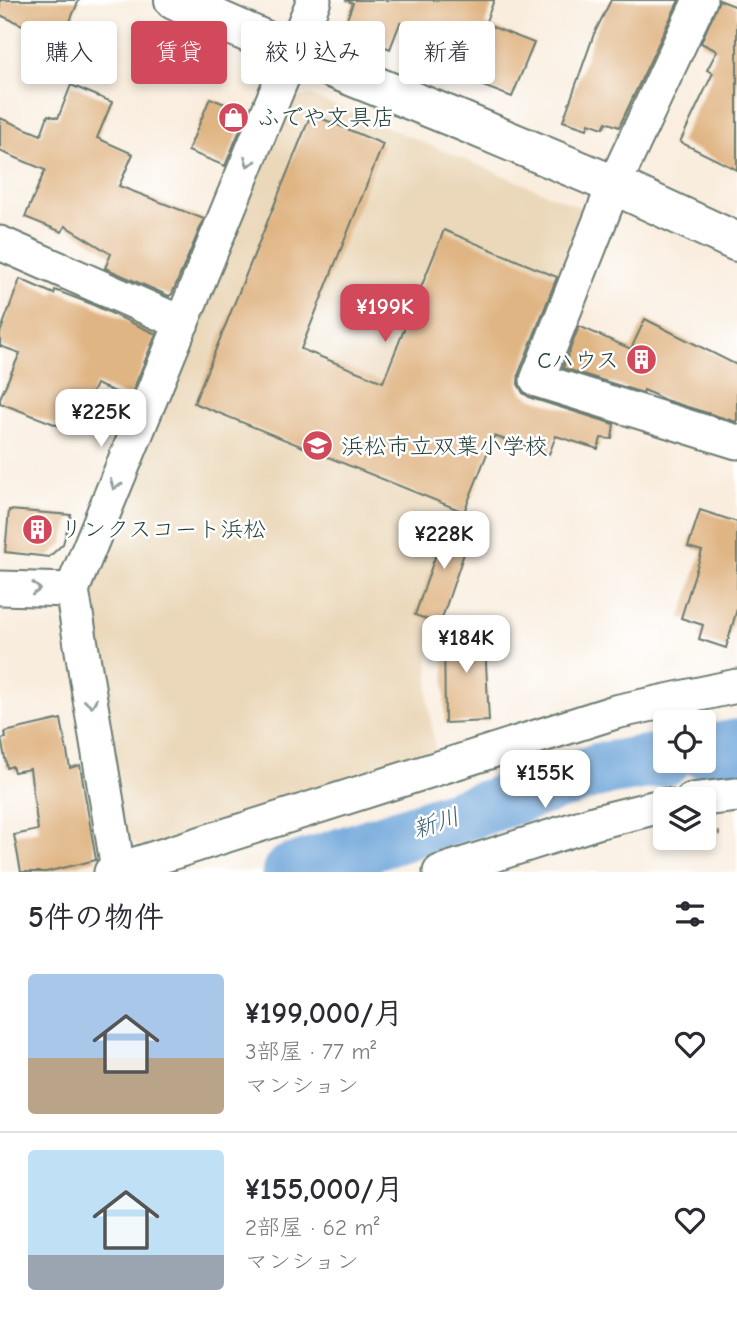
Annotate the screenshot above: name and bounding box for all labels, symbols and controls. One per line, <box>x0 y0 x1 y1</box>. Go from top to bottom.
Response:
chip: 購入 <box>21 21 117 84</box>
chip: 賃貸 <box>131 21 227 84</box>
chip: 絞り込み <box>241 21 385 84</box>
chip: 新着 <box>399 21 495 84</box>
shop icon: ふでや文具店 <box>217 100 251 134</box>
place label: ふでや文具店 <box>257 104 395 131</box>
one-way arrow <box>243 154 257 167</box>
pin: ¥199K <box>336 284 434 344</box>
text: ¥199K <box>356 293 414 320</box>
building icon: Cハウス <box>625 343 659 377</box>
place label: Cハウス <box>537 347 619 374</box>
pin: ¥225K <box>52 390 150 449</box>
text: ¥225K <box>71 398 131 425</box>
school or university icon: 浜松市立双葉小学校 <box>301 429 335 463</box>
place label: 浜松市立双葉小学校 <box>341 433 548 460</box>
one-way arrow <box>110 478 124 490</box>
building icon: リンクスコート浜松 <box>20 512 54 546</box>
pin: ¥228K <box>395 512 493 571</box>
place label: リンクスコート浜松 <box>60 516 267 543</box>
text: ¥228K <box>415 520 473 547</box>
one-way arrow <box>31 581 42 597</box>
pin: ¥184K <box>417 616 515 675</box>
text: ¥184K <box>438 624 494 651</box>
one-way arrow <box>83 697 98 708</box>
map controls <box>653 710 716 850</box>
button: locate <box>653 710 716 773</box>
pin: ¥155K <box>496 750 594 810</box>
text: ¥155K <box>516 759 574 786</box>
button: layers <box>653 787 716 850</box>
water label: 新川 <box>409 802 463 844</box>
icon: filters <box>671 895 709 933</box>
text: 5件の物件 <box>28 900 164 935</box>
text: ¥199,000/月 <box>245 996 403 1031</box>
icon: home <box>84 1002 168 1086</box>
icon: heart <box>671 1025 709 1063</box>
text: 3部屋 · 77 m² <box>245 1038 376 1065</box>
text: マンション <box>245 1072 359 1099</box>
text: ¥155,000/月 <box>245 1172 404 1207</box>
icon: home <box>84 1178 168 1262</box>
icon: heart <box>671 1201 709 1239</box>
text: 2部屋 · 62 m² <box>245 1214 379 1241</box>
text: マンション <box>245 1248 359 1275</box>

